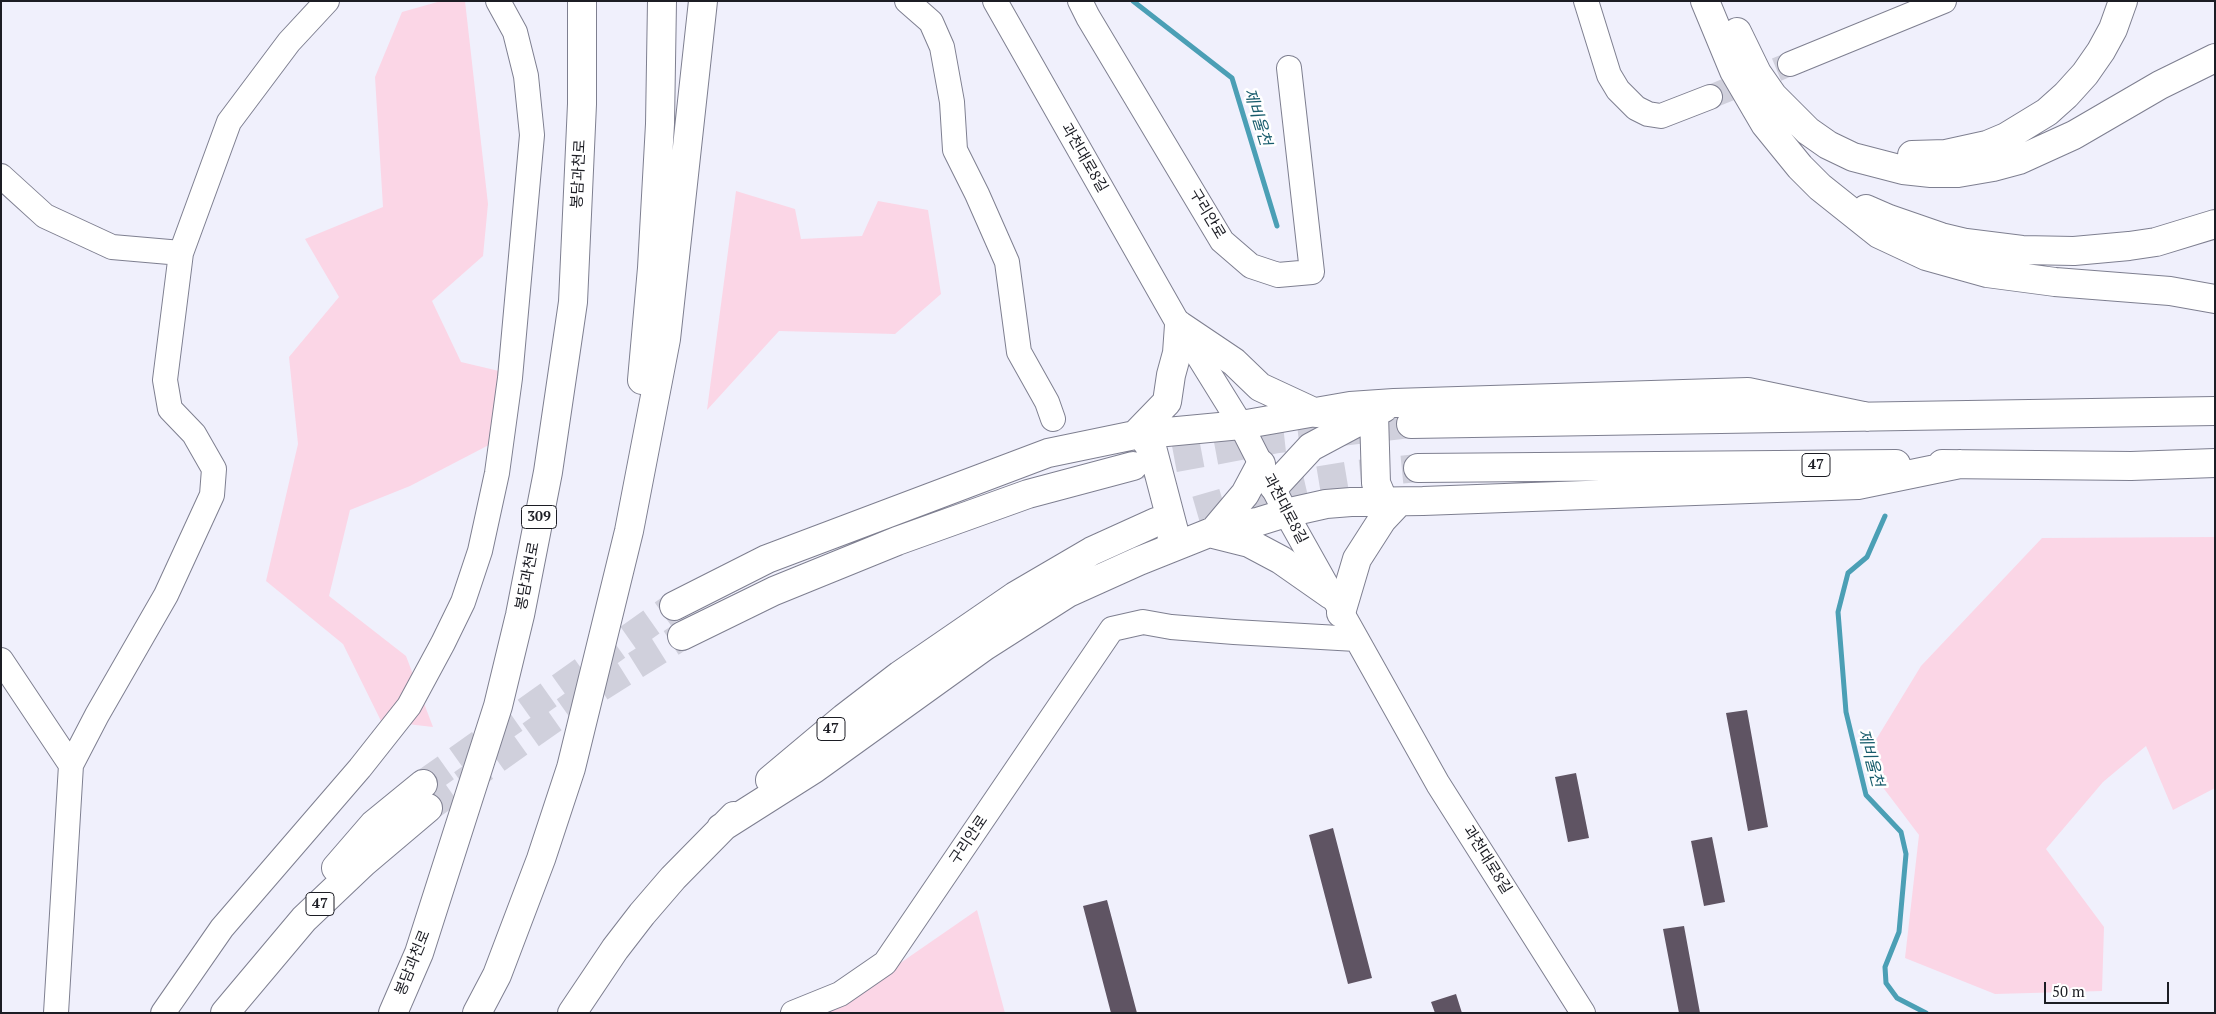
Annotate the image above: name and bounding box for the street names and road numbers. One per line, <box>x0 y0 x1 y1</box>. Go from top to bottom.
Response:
street label: 과천대로8길 <box>1057 120 1111 196</box>
street label: 봉담과천로 <box>568 139 590 209</box>
street label: 구리안로 <box>1185 186 1229 242</box>
road number: 47 <box>1802 454 1830 476</box>
street label: 과천대로8길 <box>1259 471 1311 547</box>
road number: 309 <box>522 506 556 528</box>
street label: 봉담과천로 <box>513 540 543 612</box>
road number: 47 <box>817 718 845 741</box>
street label: 구리안로 <box>946 812 992 868</box>
street label: 과천대로8길 <box>1459 823 1515 897</box>
road number: 47 <box>306 892 334 916</box>
street label: 봉담과천로 <box>392 928 434 998</box>

